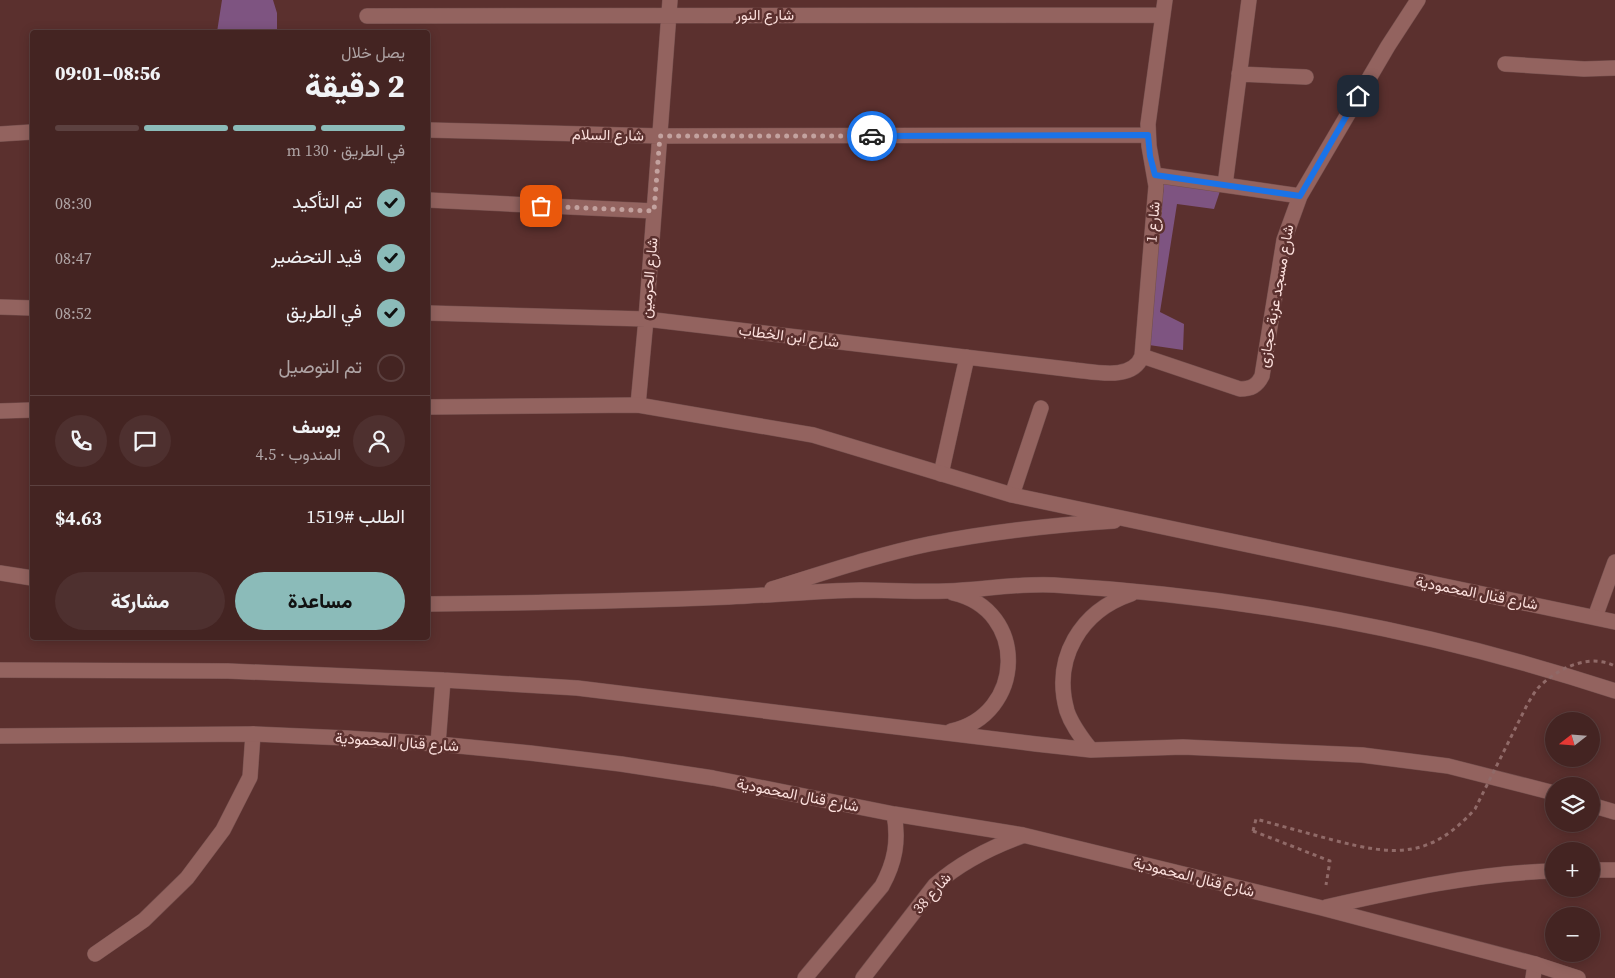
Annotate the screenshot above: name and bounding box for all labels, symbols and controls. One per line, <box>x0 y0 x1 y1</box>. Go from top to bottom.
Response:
street label: شارع النور <box>735 4 794 26</box>
text: يصل خلال <box>341 41 405 63</box>
text: 08:56–09:01 <box>55 60 161 86</box>
text: 2 دقيقة <box>305 64 405 108</box>
pin <box>1337 75 1379 117</box>
icon: home <box>1344 82 1372 110</box>
courier <box>847 111 897 161</box>
icon: car <box>858 122 886 150</box>
street label: شارع السلام <box>572 123 644 147</box>
text: في الطريق · 130 m <box>287 139 405 161</box>
pin <box>520 185 562 227</box>
text: تم التأكيد <box>292 188 362 214</box>
icon: check <box>377 189 405 217</box>
text: 08:30 <box>55 192 92 214</box>
icon: bag <box>527 192 555 220</box>
street label: شارع 1 <box>1140 200 1166 243</box>
street label: شارع مسجد عزبة حجازى <box>1253 223 1299 369</box>
street label: شارع الحرمين <box>635 236 664 319</box>
text: قيد التحضير <box>271 243 362 269</box>
icon: check <box>377 244 405 272</box>
text: 08:47 <box>55 247 92 269</box>
text: في الطريق <box>286 298 362 324</box>
icon: check <box>377 299 405 327</box>
text: 08:52 <box>55 302 92 324</box>
street label: شارع ابن الخطاب <box>737 319 841 353</box>
text: تم التوصيل <box>278 353 362 379</box>
text: يوسف <box>292 413 341 439</box>
button: phone <box>55 415 107 467</box>
button: chat <box>119 415 171 467</box>
button: person <box>353 415 405 467</box>
text: المندوب · 4.5 <box>255 443 341 465</box>
text: الطلب #1519 <box>306 503 405 529</box>
text: $4.63 <box>55 505 102 531</box>
street label: شارع قنال المحمودية <box>1414 570 1540 616</box>
button: مشاركة <box>55 572 225 630</box>
button: مساعدة <box>235 572 405 630</box>
north arrow <box>1545 712 1600 768</box>
map controls <box>1545 712 1600 962</box>
street label: شارع قنال المحمودية <box>334 727 460 757</box>
street label: شارع قنال المحمودية <box>735 772 861 818</box>
button: layers <box>1545 777 1600 832</box>
button: + <box>1545 842 1600 897</box>
street label: شارع قنال المحمودية <box>1131 851 1257 903</box>
street label: شارع 38 <box>908 867 957 918</box>
button: − <box>1545 907 1600 962</box>

